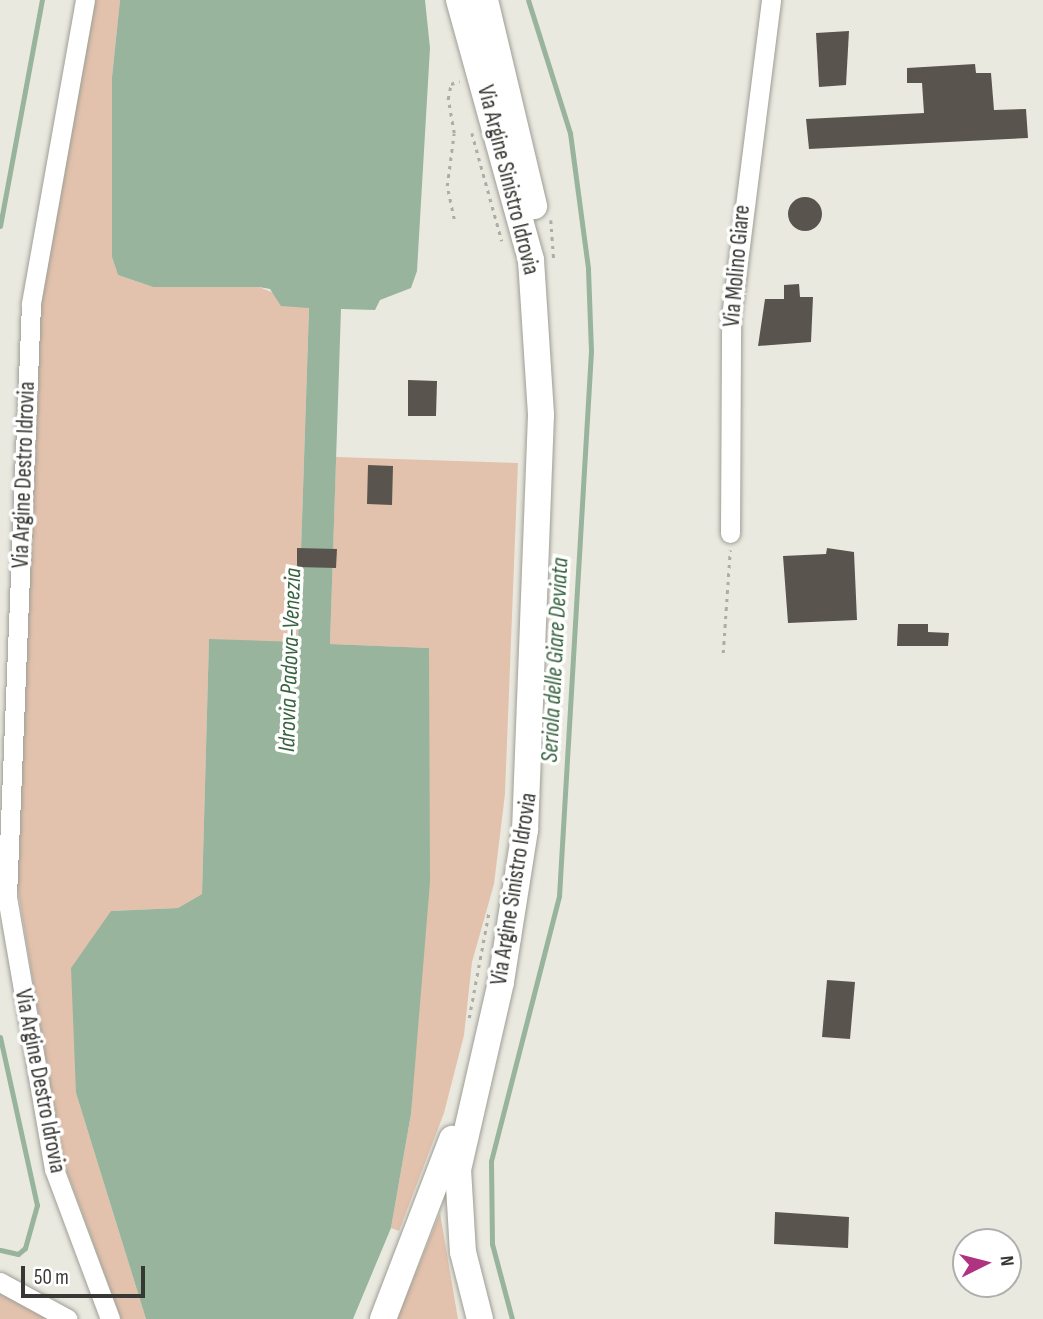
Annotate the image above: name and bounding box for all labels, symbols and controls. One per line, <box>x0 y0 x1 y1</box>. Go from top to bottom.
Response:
street label: Via Argine Sinistro Idrovia <box>471 82 545 278</box>
street label: Via Molino Giare <box>718 204 756 328</box>
street label: Via Argine Destro Idrovia <box>7 381 41 569</box>
water label: Seriola delle Giare Deviata <box>535 557 575 763</box>
water label: Idrovia Padova-Venezia <box>272 567 308 753</box>
street label: Via Argine Sinistro Idrovia <box>485 791 543 987</box>
street label: Via Argine Destro Idrovia <box>9 987 71 1175</box>
north arrow <box>952 1228 1022 1298</box>
scale bar <box>24 1252 149 1296</box>
text: N <box>994 1255 1018 1267</box>
text: 50 m <box>34 1265 69 1290</box>

